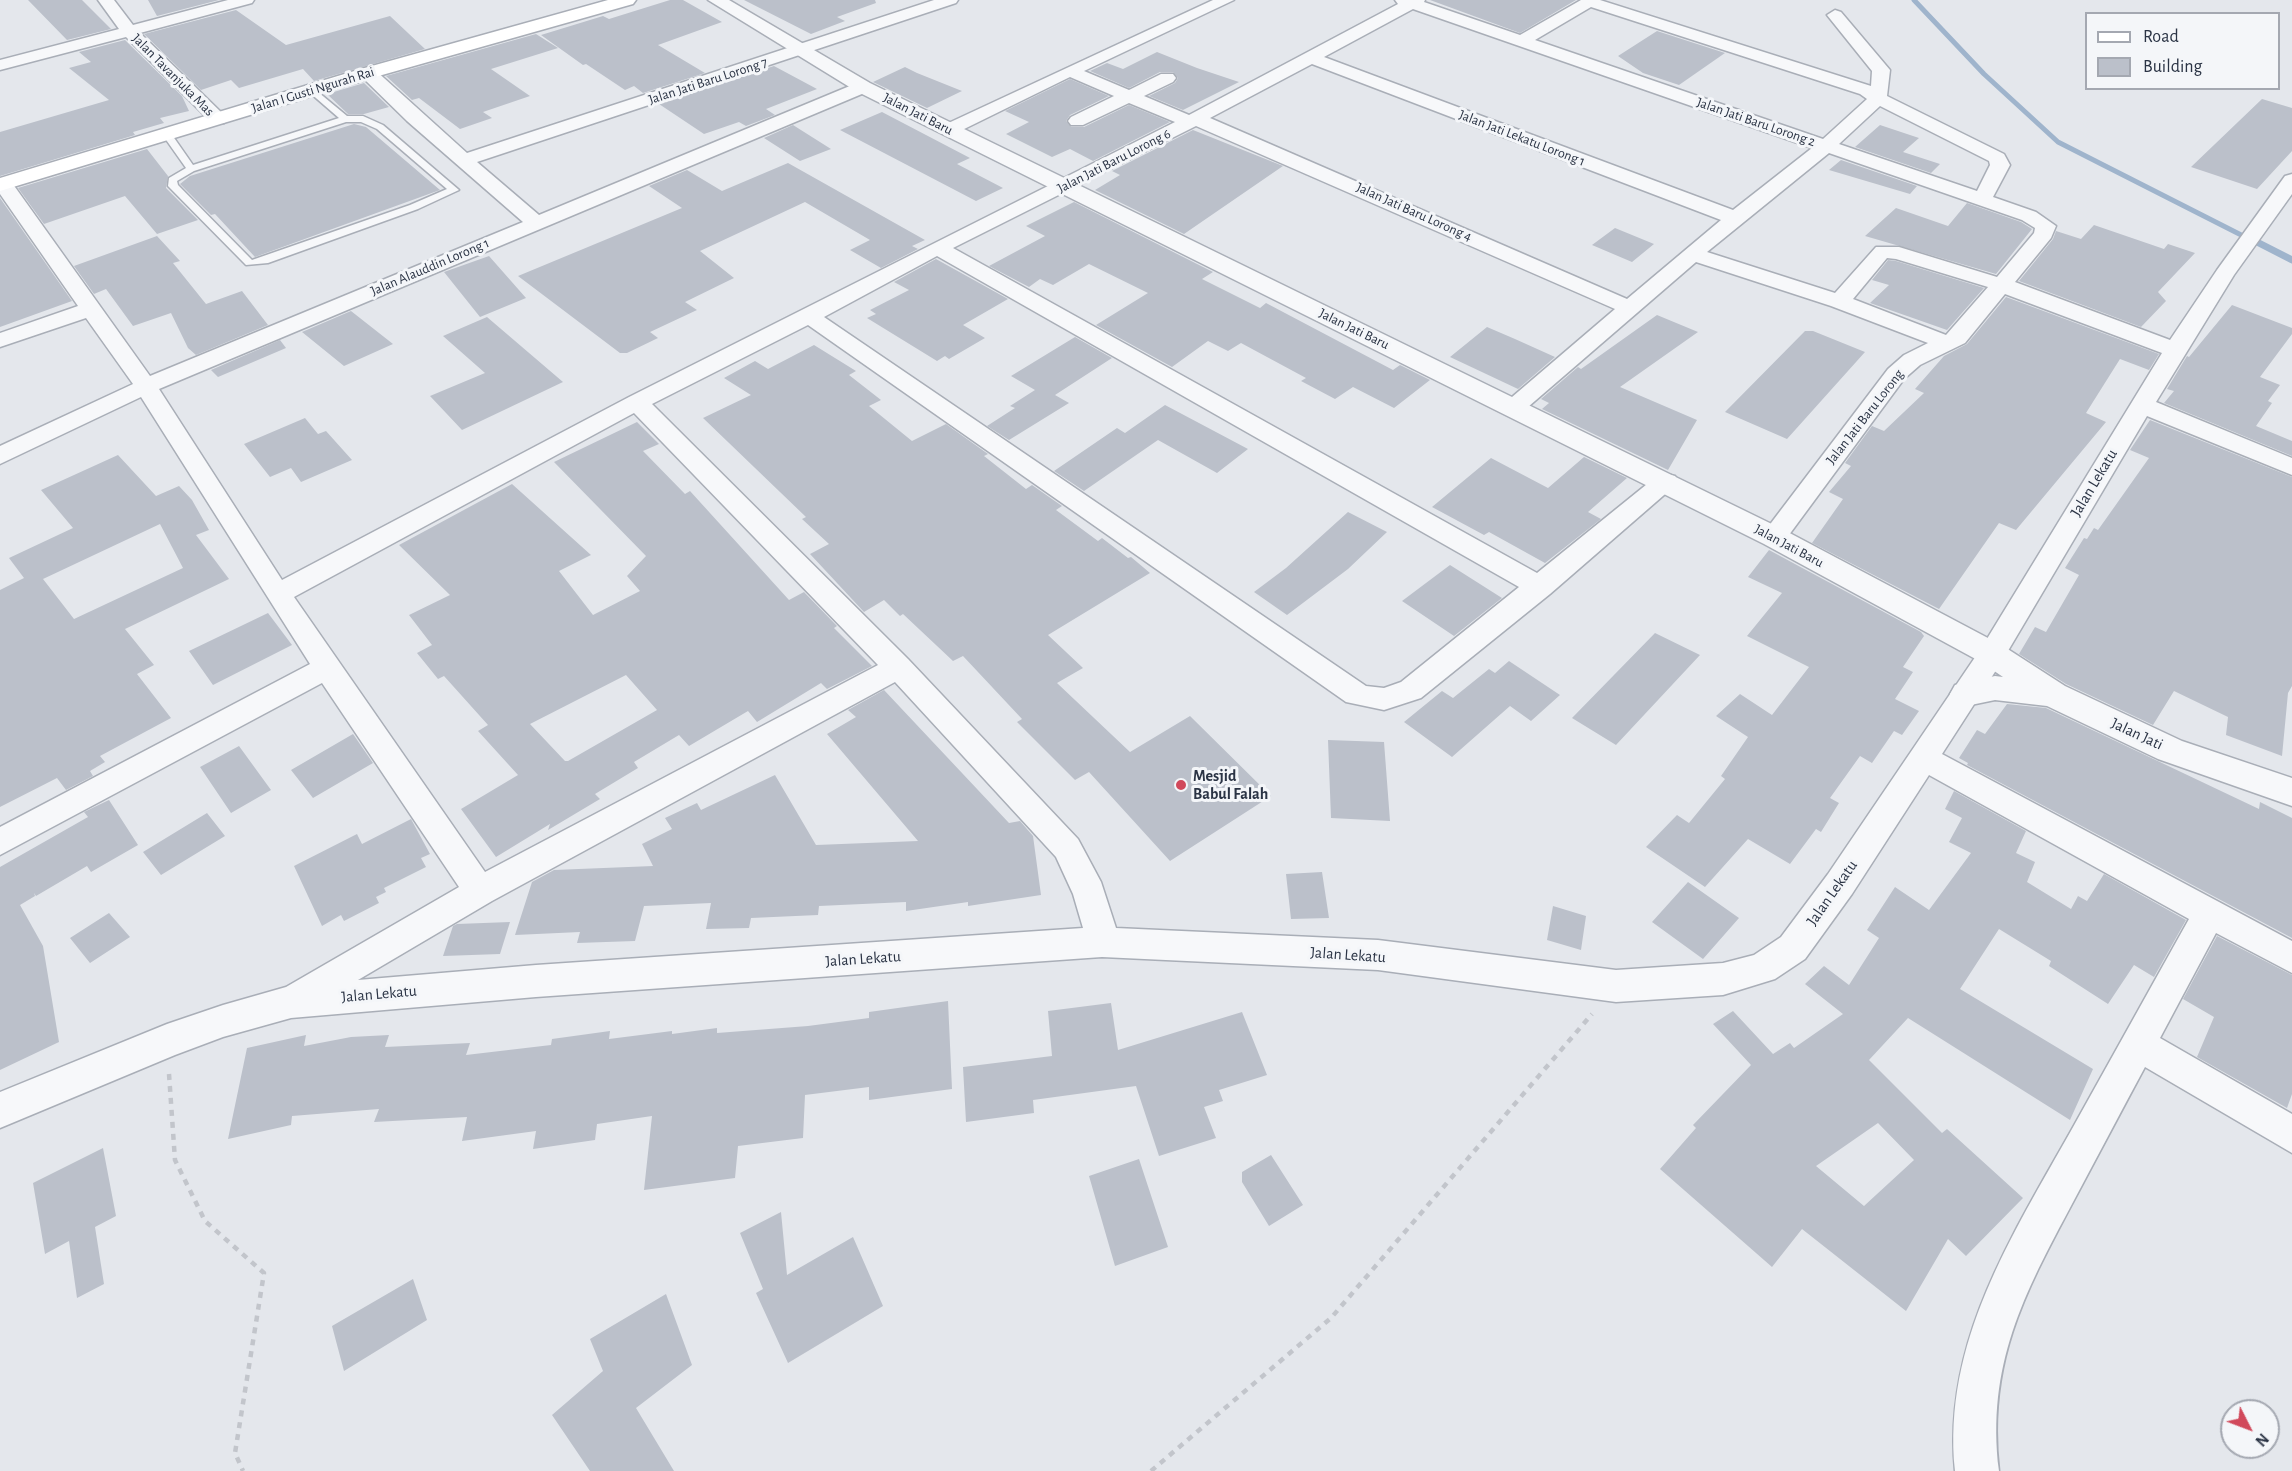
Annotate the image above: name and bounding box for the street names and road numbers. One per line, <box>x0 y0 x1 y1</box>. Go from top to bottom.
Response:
street label: Jalan Tavanjuka Mas <box>128 30 218 120</box>
street label: Jalan Jati Baru Lorong 7 <box>646 54 770 108</box>
street label: Jalan I Gusti Ngurah Rai <box>250 63 376 117</box>
street label: Jalan Jati Baru <box>880 89 956 139</box>
street label: Jalan Jati Baru Lorong 2 <box>1694 94 1818 150</box>
street label: Jalan Jati Lekatu Lorong 1 <box>1456 106 1588 170</box>
street label: Jalan Jati Baru Lorong 6 <box>1055 125 1173 197</box>
street label: Jalan Jati Baru Lorong 4 <box>1353 179 1475 245</box>
street label: Jalan Alauddin Lorong 1 <box>368 234 492 300</box>
street label: Jalan Jati Baru <box>1316 305 1392 353</box>
street label: Jalan Jati Baru Lorong <box>1823 366 1907 468</box>
street label: Jalan Lekatu <box>2066 446 2122 520</box>
street label: Jalan Jati Baru <box>1751 521 1827 571</box>
street label: Jalan Jati <box>2108 714 2166 754</box>
street label: Jalan Lekatu <box>1802 857 1862 929</box>
street label: Jalan Lekatu <box>1310 943 1386 967</box>
street label: Jalan Lekatu <box>825 947 901 971</box>
street label: Jalan Lekatu <box>341 981 417 1007</box>

